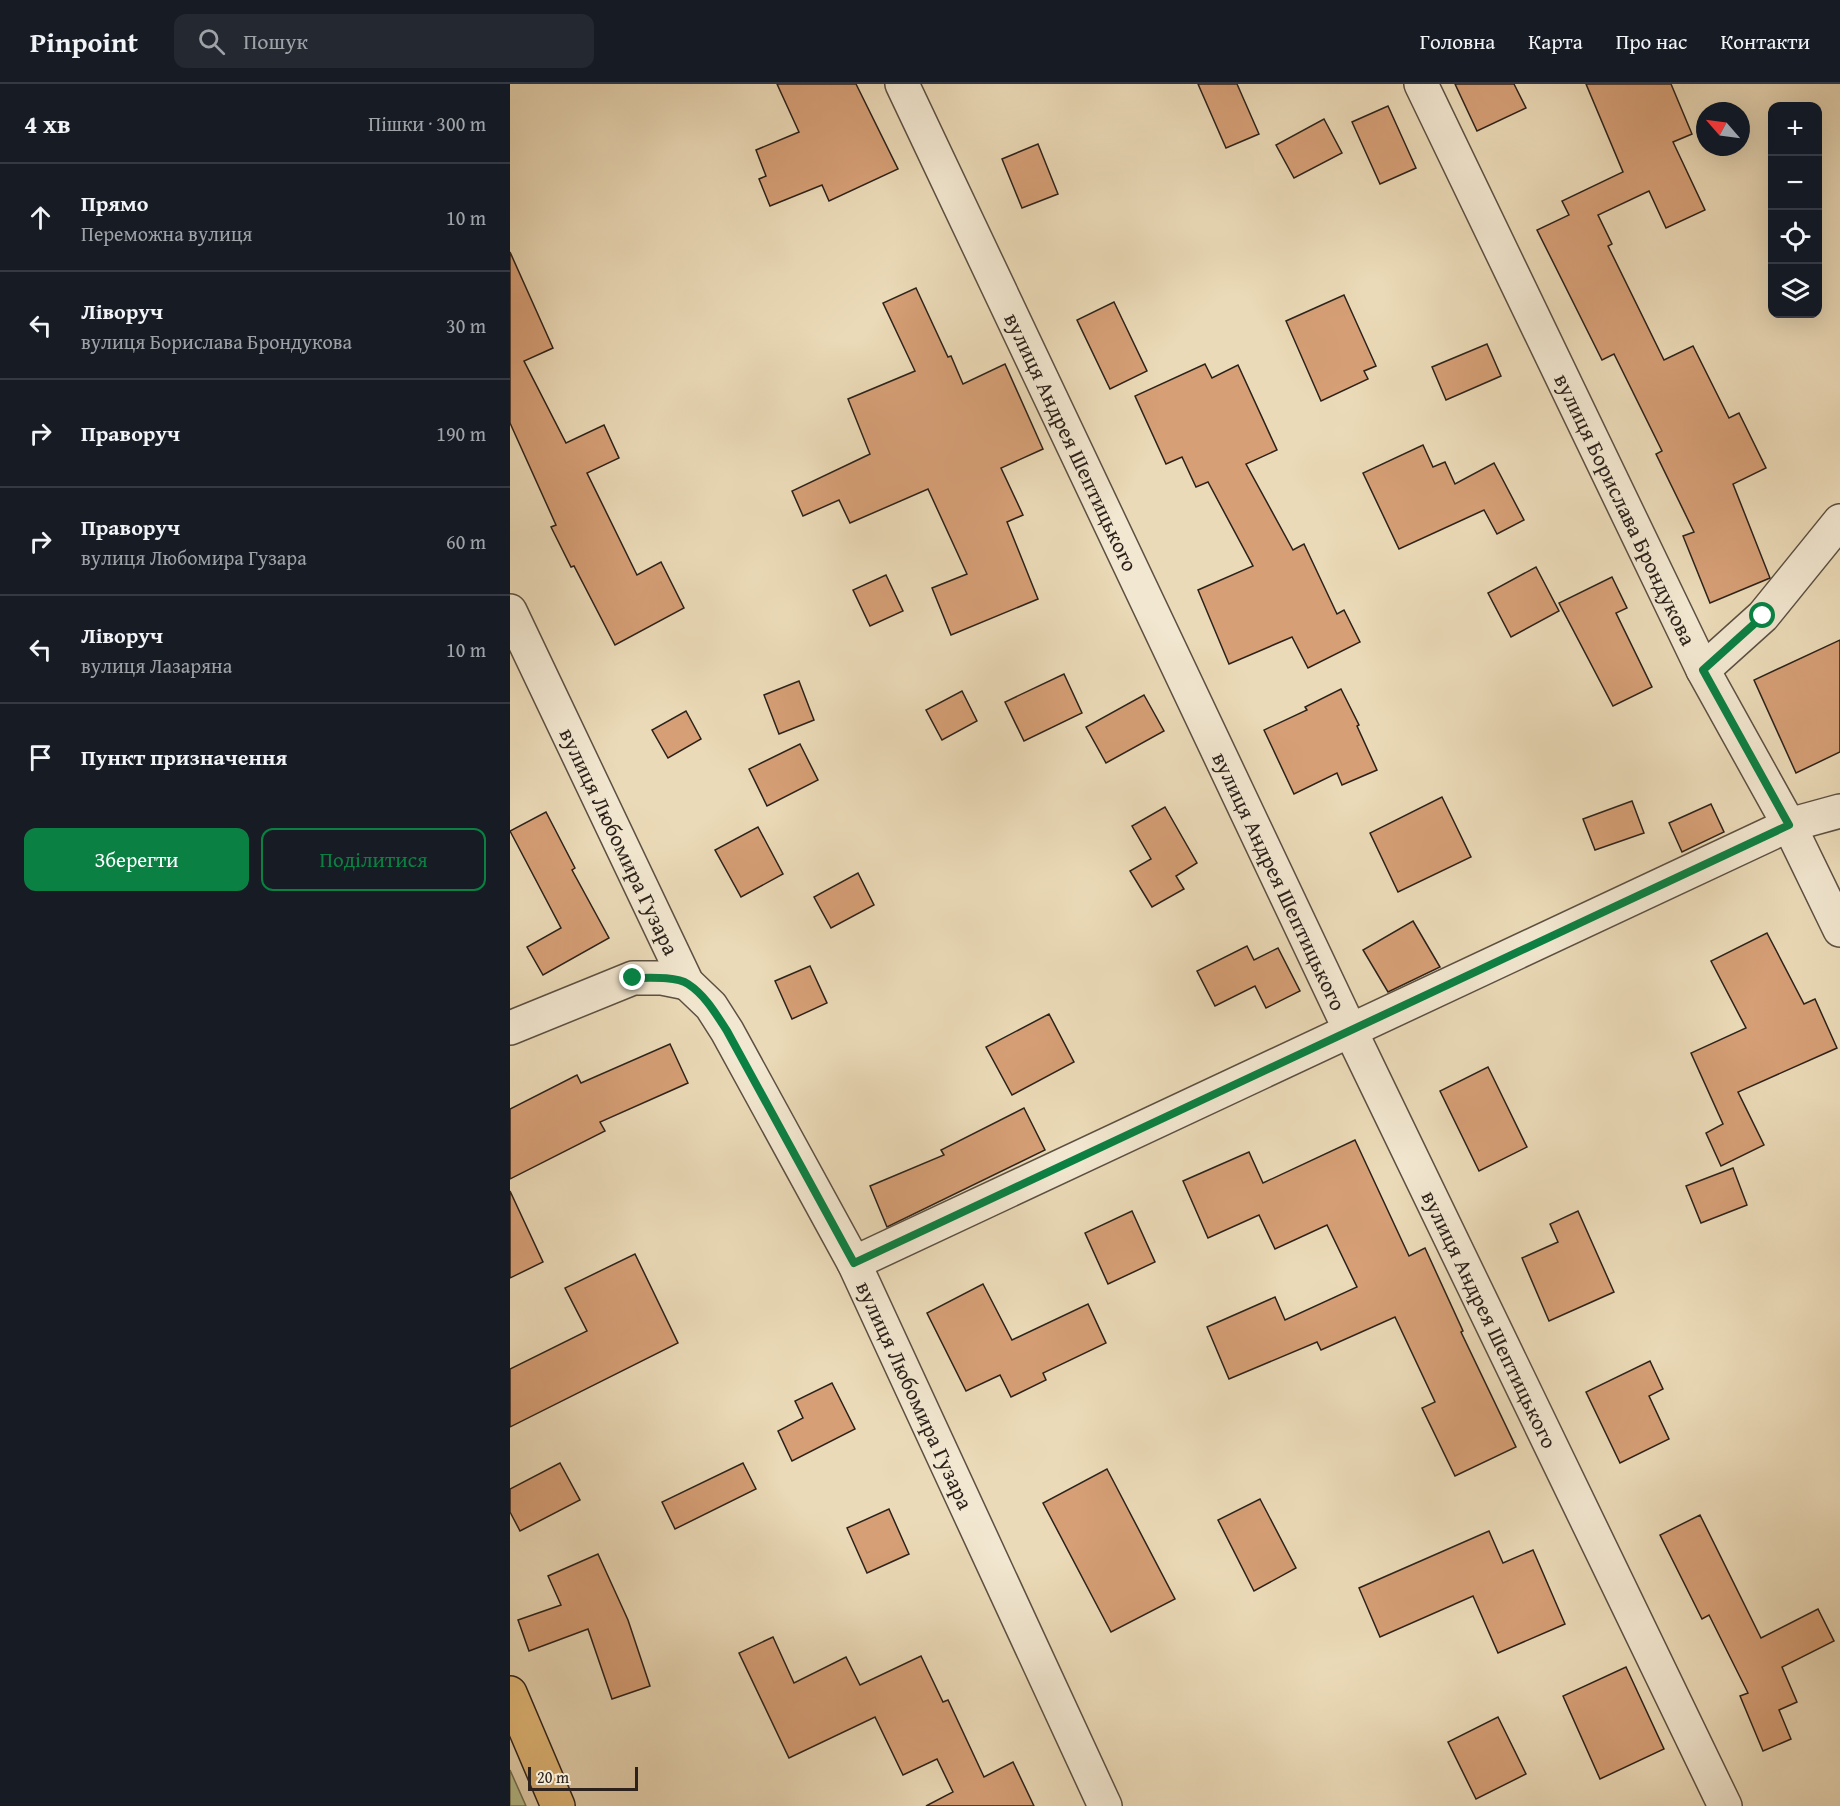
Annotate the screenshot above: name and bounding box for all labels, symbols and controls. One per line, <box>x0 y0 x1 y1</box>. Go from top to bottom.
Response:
search box <box>174 14 594 68</box>
text: Pinpoint <box>30 21 138 62</box>
icon: search <box>195 25 228 58</box>
text: Пошук <box>243 25 308 57</box>
text: Головна <box>1420 26 1495 57</box>
text: Карта <box>1528 26 1583 57</box>
text: Про нас <box>1616 26 1687 57</box>
text: Контакти <box>1720 26 1810 57</box>
north arrow <box>1696 102 1750 156</box>
map controls <box>1768 102 1822 318</box>
button: + <box>1768 102 1822 156</box>
text: 4 хв <box>24 104 71 143</box>
text: Пішки · 300 m <box>368 109 486 138</box>
button: − <box>1768 156 1822 210</box>
text: Прямо <box>81 187 148 219</box>
icon: ahead <box>24 201 57 234</box>
text: 10 m <box>446 203 486 232</box>
button: locate <box>1768 210 1822 264</box>
text: Переможна вулиця <box>81 219 252 248</box>
button: layers <box>1768 264 1822 318</box>
text: Ліворуч <box>81 295 163 327</box>
street label: вулиця Андрея Шептицького <box>996 307 1147 577</box>
icon: left <box>24 309 57 342</box>
text: 30 m <box>446 311 486 340</box>
text: вулиця Борислава Брондукова <box>81 327 352 356</box>
street label: вулиця Борислава Брондукова <box>1547 368 1705 651</box>
icon: right <box>24 417 57 450</box>
text: Праворуч <box>81 417 180 449</box>
text: 190 m <box>436 419 486 448</box>
text: Праворуч <box>81 511 180 543</box>
icon: right <box>24 525 57 558</box>
text: 60 m <box>446 527 486 556</box>
text: вулиця Любомира Гузара <box>81 543 307 572</box>
route start <box>1749 602 1775 628</box>
text: Ліворуч <box>81 619 163 651</box>
icon: left <box>24 633 57 666</box>
text: 10 m <box>446 635 486 664</box>
text: вулиця Лазаряна <box>81 651 232 680</box>
street label: вулиця Любомира Гузара <box>552 722 688 961</box>
icon: arrive <box>24 741 57 774</box>
text: Пункт призначення <box>81 741 287 773</box>
street label: вулиця Андрея Шептицького <box>1205 746 1355 1016</box>
button: Зберегти <box>24 828 249 891</box>
button: Поділитися <box>261 828 486 891</box>
route end <box>619 964 645 990</box>
street label: вулиця Андрея Шептицького <box>1414 1185 1566 1454</box>
street label: вулиця Любомира Гузара <box>848 1276 982 1515</box>
scale bar <box>528 1764 638 1792</box>
text: 20 m <box>537 1765 569 1789</box>

